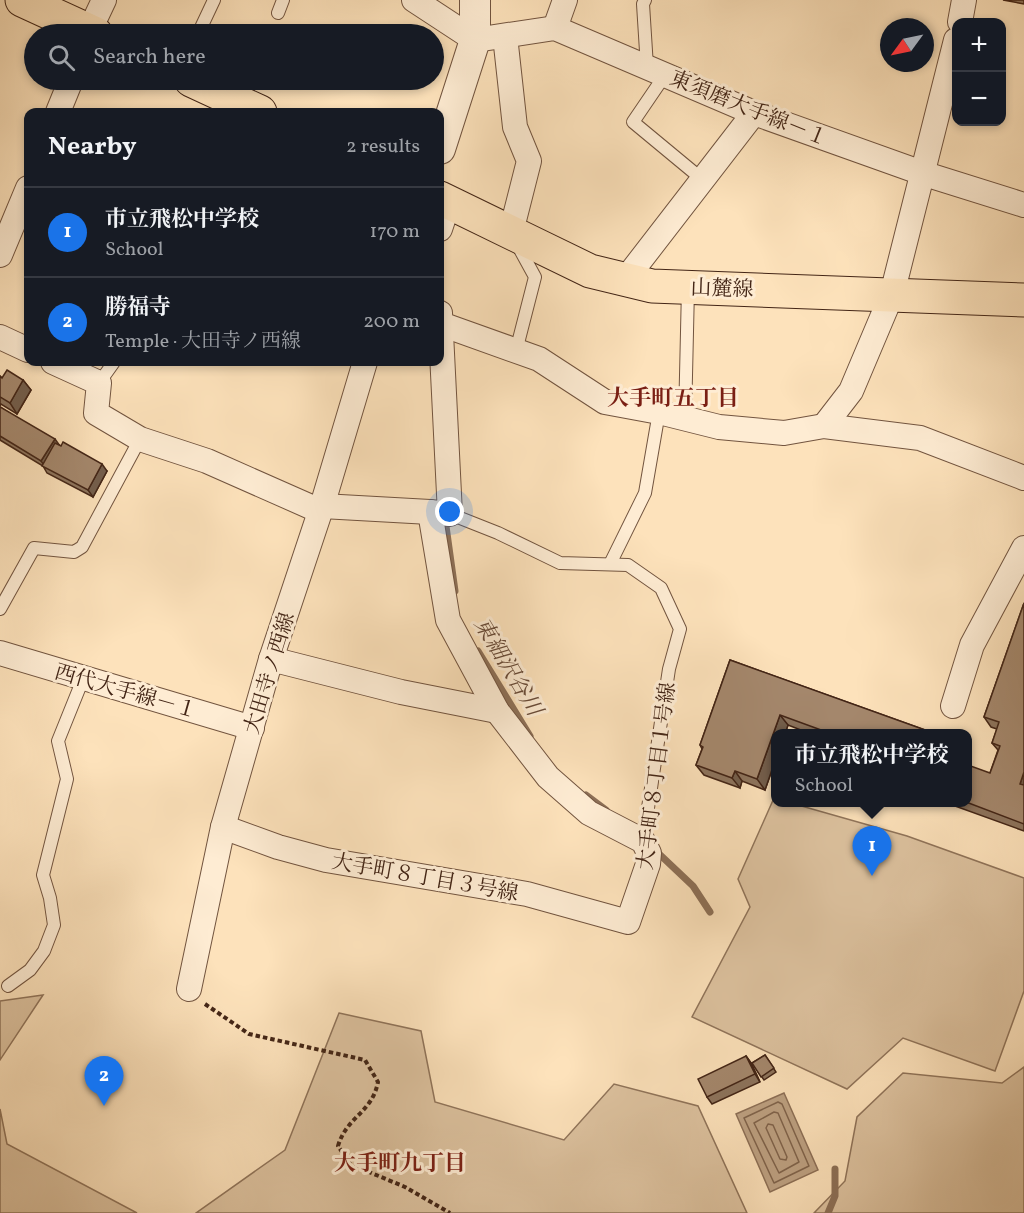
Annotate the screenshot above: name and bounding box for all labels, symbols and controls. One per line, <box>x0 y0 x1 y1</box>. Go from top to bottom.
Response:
north arrow <box>880 18 934 72</box>
map controls <box>952 18 1006 126</box>
button: + <box>952 18 1006 72</box>
search box <box>24 24 444 90</box>
icon: search <box>45 41 78 74</box>
text: Search here <box>93 42 206 73</box>
street label: 東須磨大手線－１ <box>665 64 832 154</box>
button: − <box>952 72 1006 126</box>
text: Nearby <box>48 129 137 165</box>
text: 2 results <box>346 133 420 161</box>
text: 市立飛松中学校 <box>105 205 259 236</box>
text: 1 <box>63 218 72 246</box>
text: 170 m <box>370 218 420 246</box>
text: School <box>105 236 163 264</box>
street label: 山麓線 <box>690 274 754 305</box>
text: 勝福寺 <box>105 293 171 324</box>
text: 2 <box>62 308 73 336</box>
text: 200 m <box>363 308 420 336</box>
text: Temple · 大田寺ノ西線 <box>105 328 301 356</box>
district label: 大手町五丁目 <box>607 384 739 415</box>
your location <box>435 497 464 526</box>
street label: 大田寺ノ西線 <box>238 609 303 738</box>
water label: 東細沢谷川 <box>465 612 549 724</box>
street label: 西代大手線－１ <box>51 658 200 727</box>
street label: 大手町８丁目１号線 <box>632 681 683 872</box>
popup <box>771 729 972 807</box>
text: 市立飛松中学校 <box>794 741 949 772</box>
text: School <box>794 772 853 800</box>
pin: 1 <box>852 826 892 876</box>
street label: 大手町８丁目３号線 <box>329 848 520 909</box>
pin: 2 <box>84 1056 124 1106</box>
district label: 大手町九丁目 <box>334 1149 466 1180</box>

